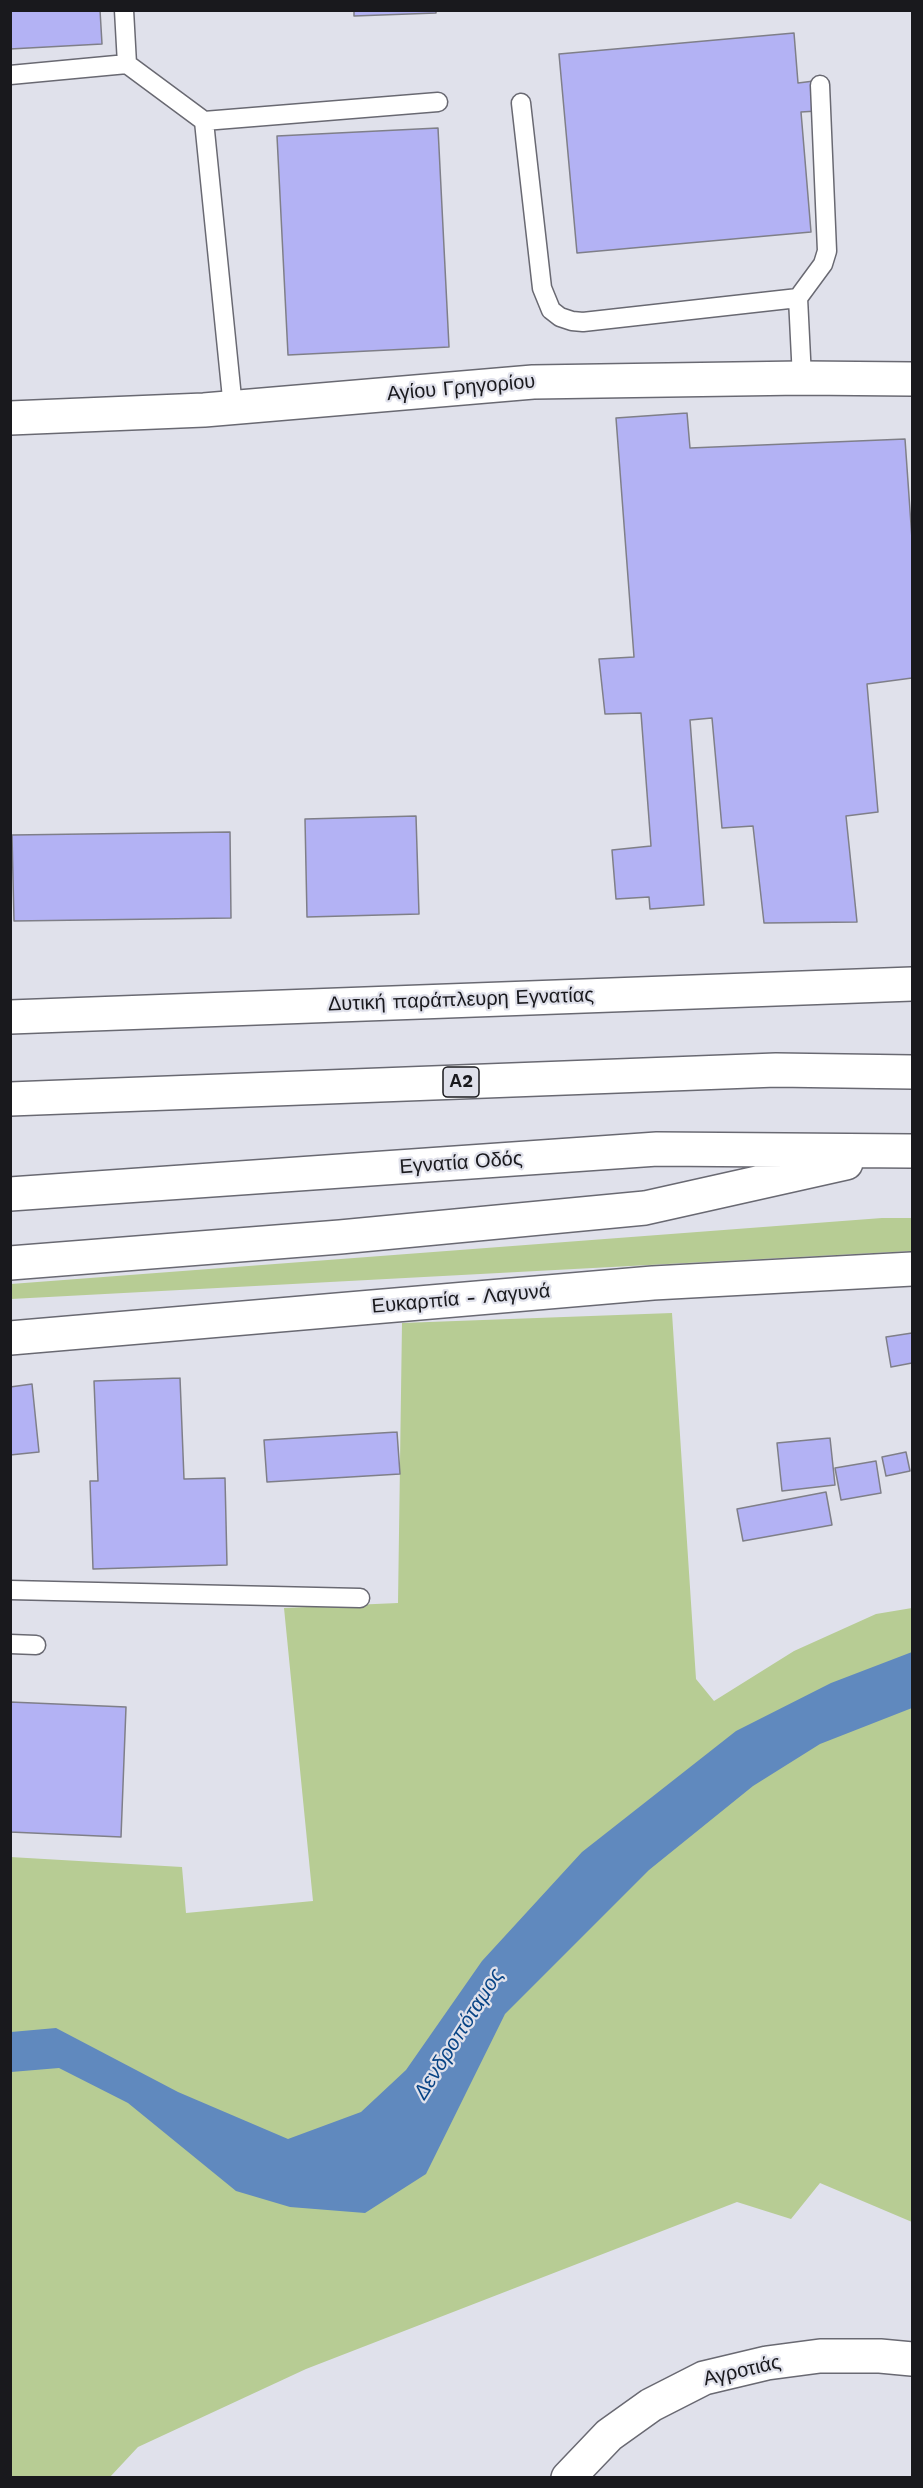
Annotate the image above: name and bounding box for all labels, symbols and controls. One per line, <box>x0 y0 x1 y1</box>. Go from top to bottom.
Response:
street label: Αγίου Γρηγορίου <box>386 370 536 406</box>
street label: Δυτική παράπλευρη Εγνατίας <box>328 983 594 1017</box>
road number: Α2 <box>443 1067 479 1097</box>
street label: Εγνατία Οδός <box>399 1147 523 1179</box>
street label: Ευκαρπία - Λαγυνά <box>371 1279 551 1319</box>
water label: Δενδροπόταμος <box>409 1964 509 2104</box>
street label: Αγροτιάς <box>701 2350 783 2392</box>

